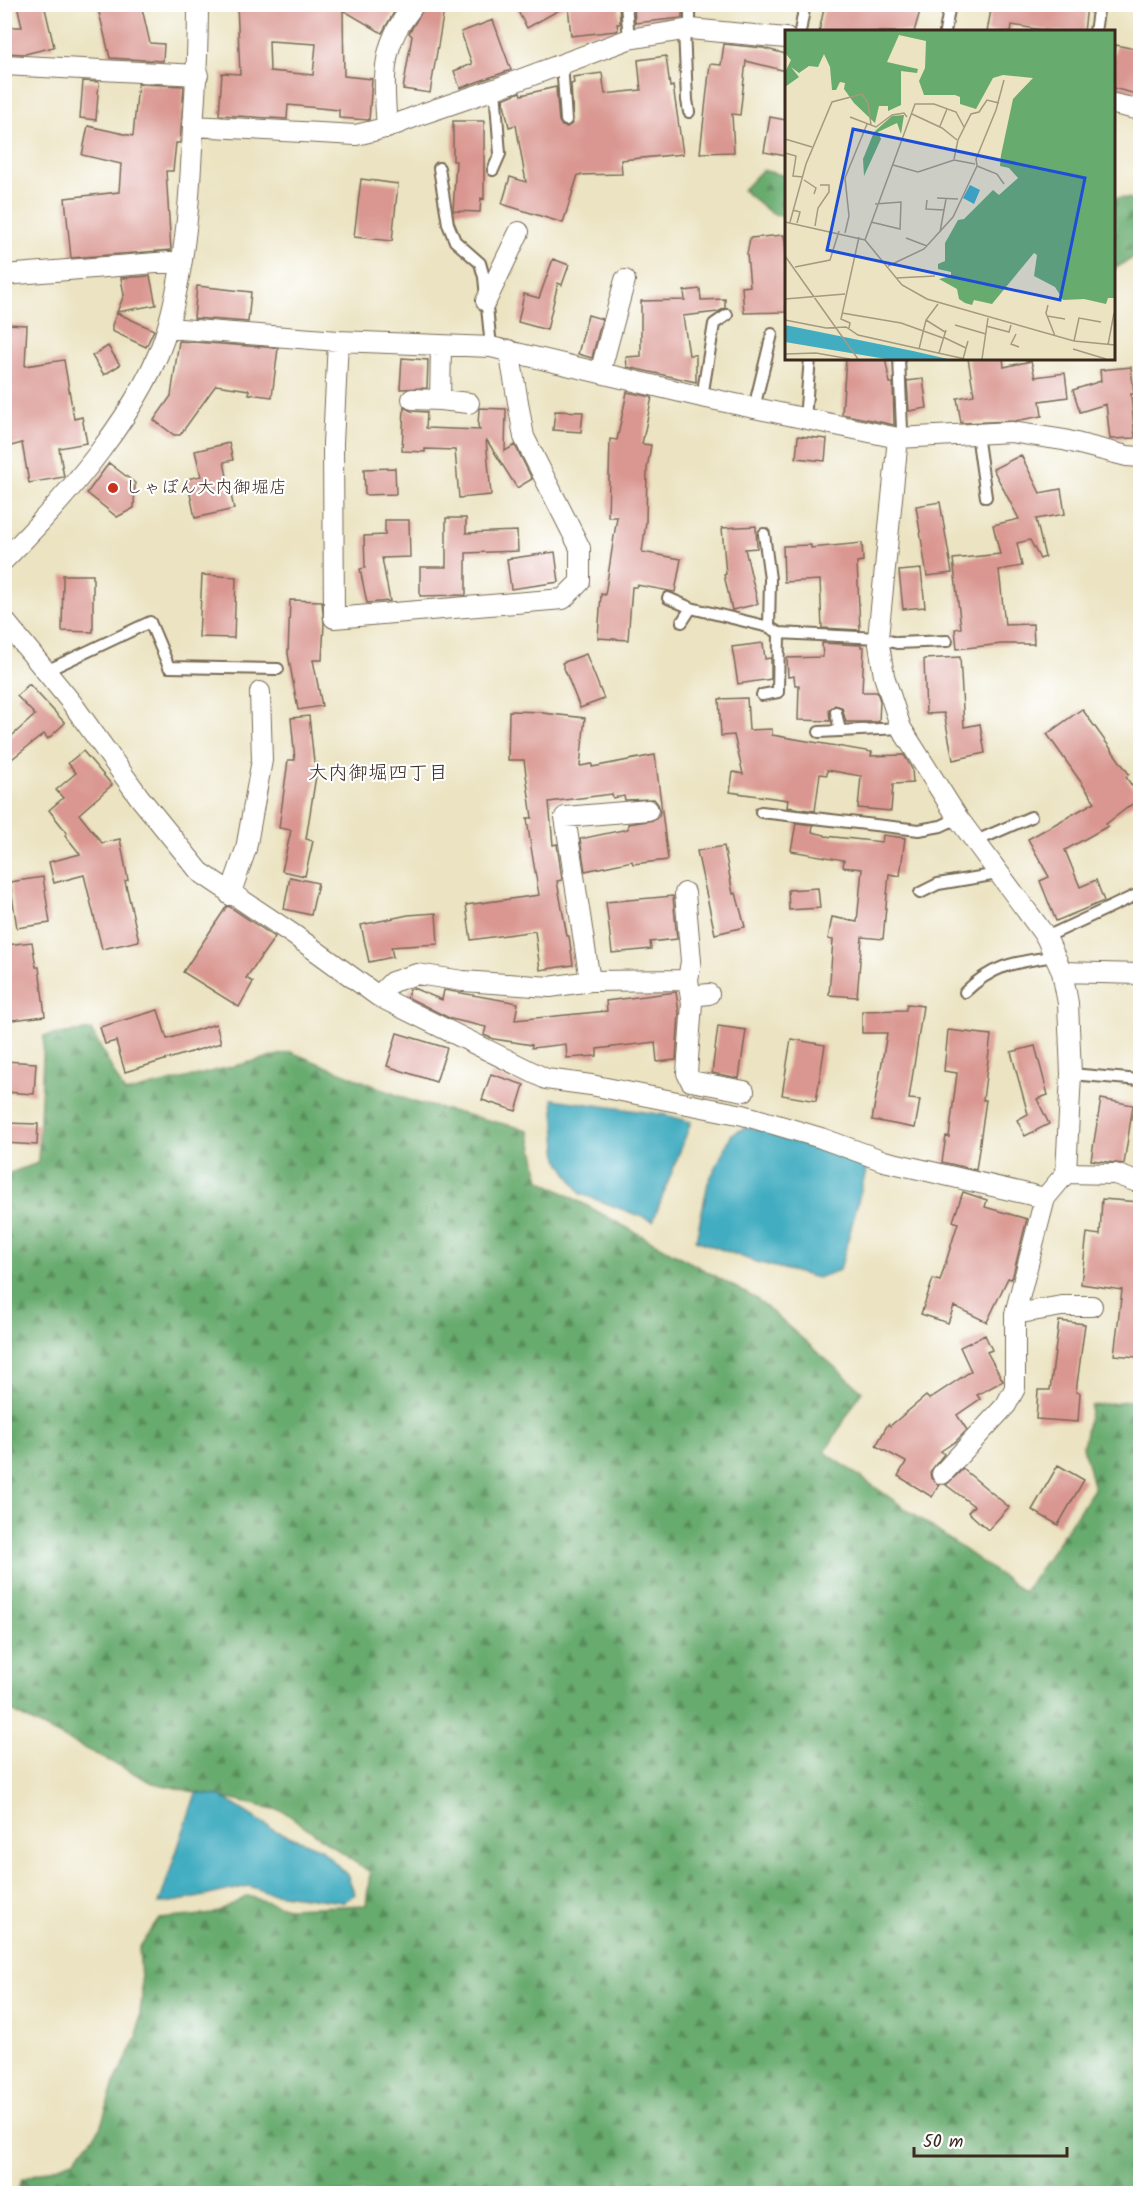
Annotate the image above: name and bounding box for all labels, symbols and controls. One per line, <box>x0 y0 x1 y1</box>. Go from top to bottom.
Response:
inset map <box>785 30 1115 360</box>
place label: しゃぼん大内御堀店 <box>125 474 287 503</box>
marker: しゃぼん大内御堀店 <box>106 481 120 495</box>
district label: 大内御堀四丁目 <box>308 758 448 790</box>
scale bar <box>914 2120 1067 2158</box>
text: 50 m <box>923 2128 963 2157</box>

